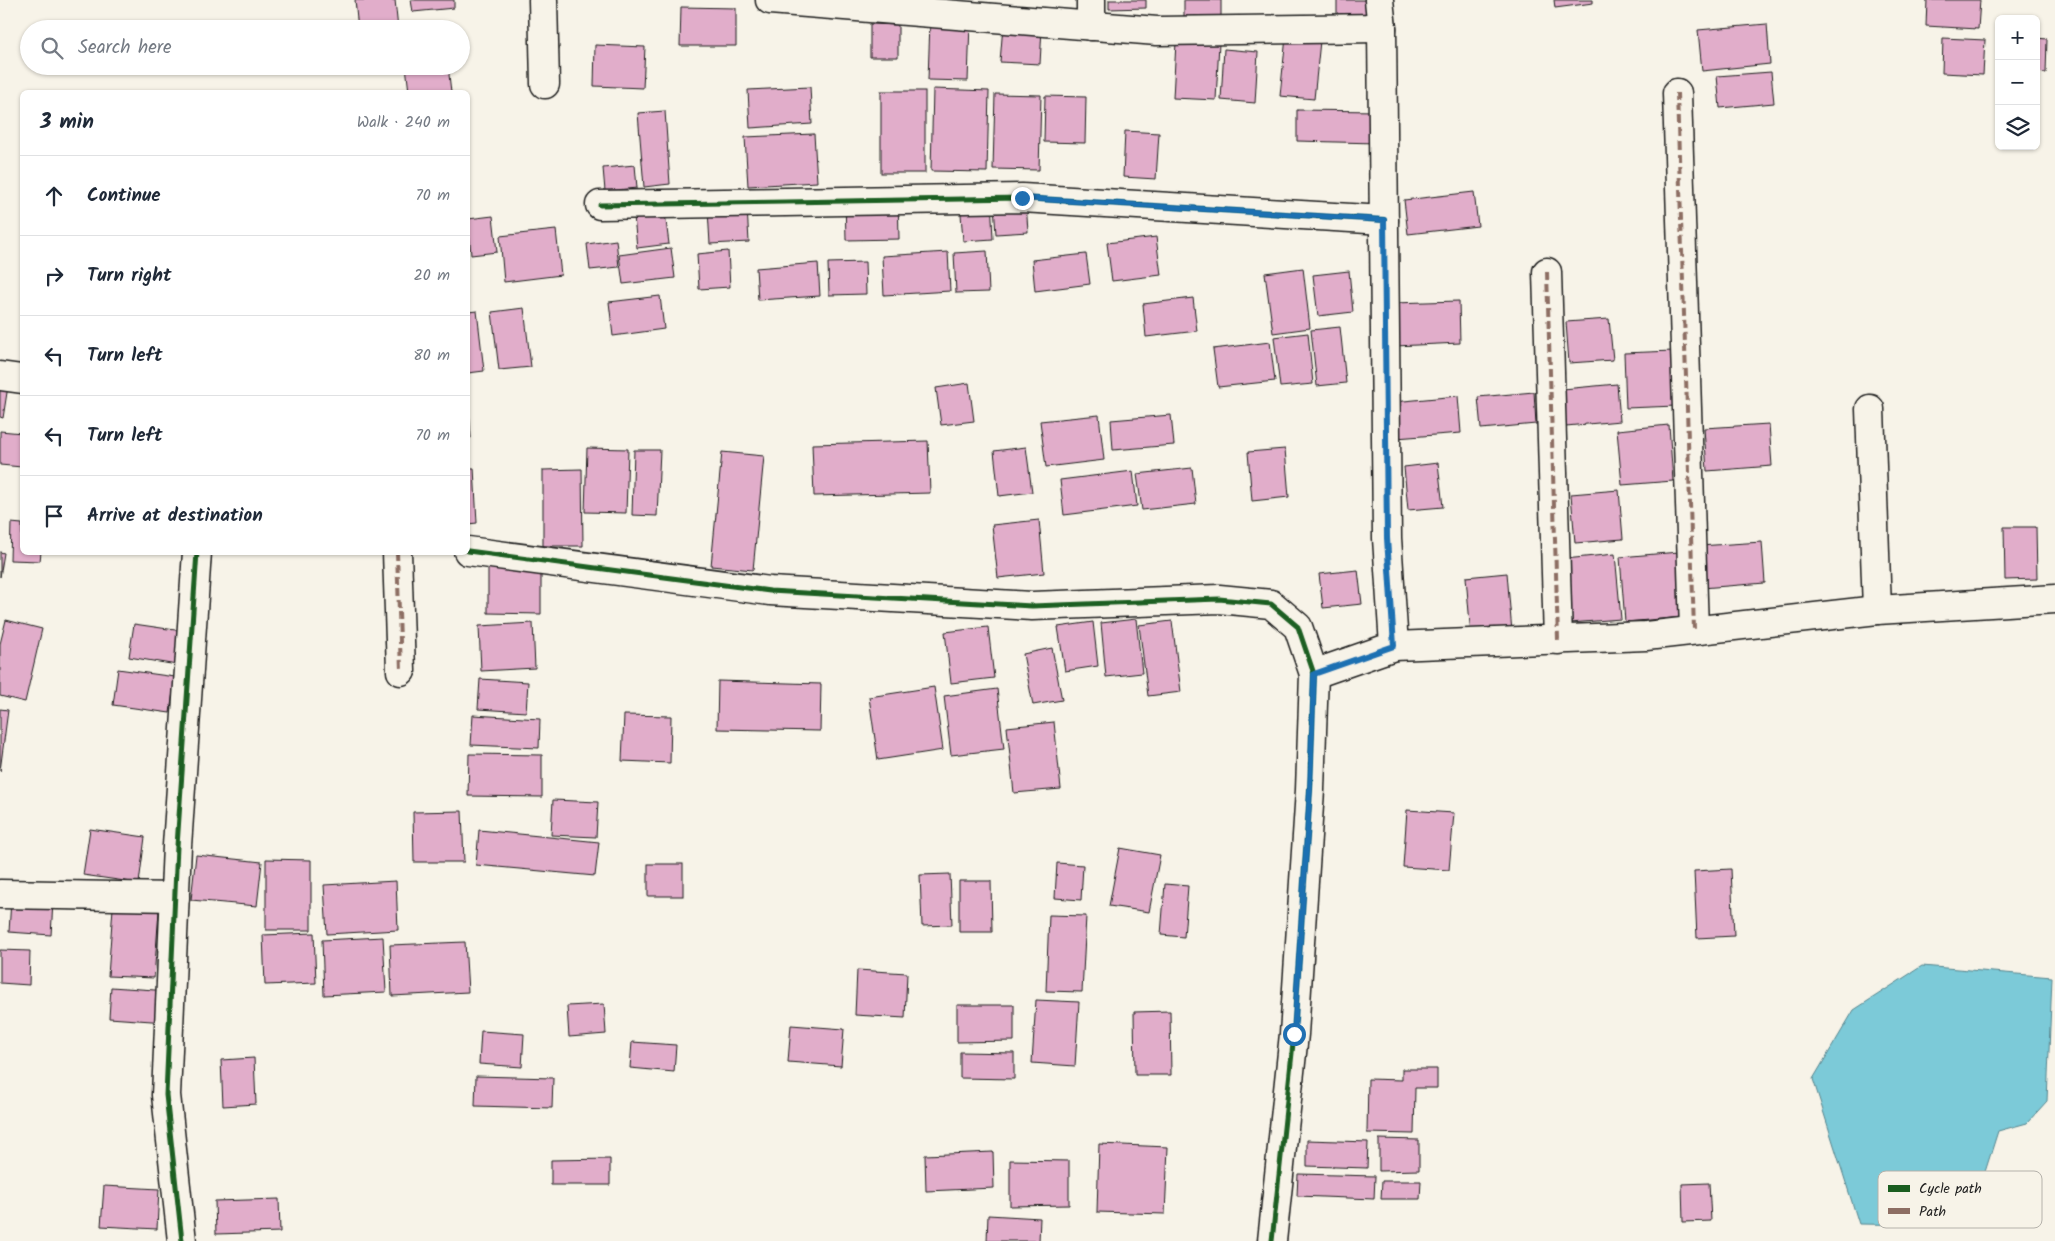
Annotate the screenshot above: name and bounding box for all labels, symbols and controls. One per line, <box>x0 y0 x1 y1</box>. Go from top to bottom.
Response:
map controls <box>1995 15 2040 150</box>
button: + <box>1995 15 2040 60</box>
search box <box>20 20 470 75</box>
text: Search here <box>78 33 172 63</box>
icon: search <box>38 34 66 62</box>
button: − <box>1995 60 2040 105</box>
button: layers <box>1995 105 2040 150</box>
text: 3 min <box>40 106 94 139</box>
text: Walk · 240 m <box>357 110 450 135</box>
text: Continue <box>87 181 160 211</box>
icon: ahead <box>40 182 68 210</box>
text: 70 m <box>415 183 450 208</box>
route end <box>1011 187 1034 210</box>
text: Turn right <box>87 261 172 291</box>
icon: right <box>40 262 68 290</box>
text: 20 m <box>414 263 450 288</box>
text: Turn left <box>87 341 162 371</box>
icon: left <box>40 342 68 370</box>
text: 80 m <box>413 343 450 368</box>
text: Turn left <box>87 421 162 451</box>
icon: left <box>40 422 68 450</box>
text: 70 m <box>415 423 450 448</box>
text: Arrive at destination <box>87 501 263 531</box>
icon: arrive <box>40 502 68 530</box>
route start <box>1283 1023 1306 1046</box>
legend <box>1878 1171 2042 1228</box>
text: Cycle path <box>1919 1178 1982 1200</box>
text: Path <box>1919 1201 1946 1223</box>

